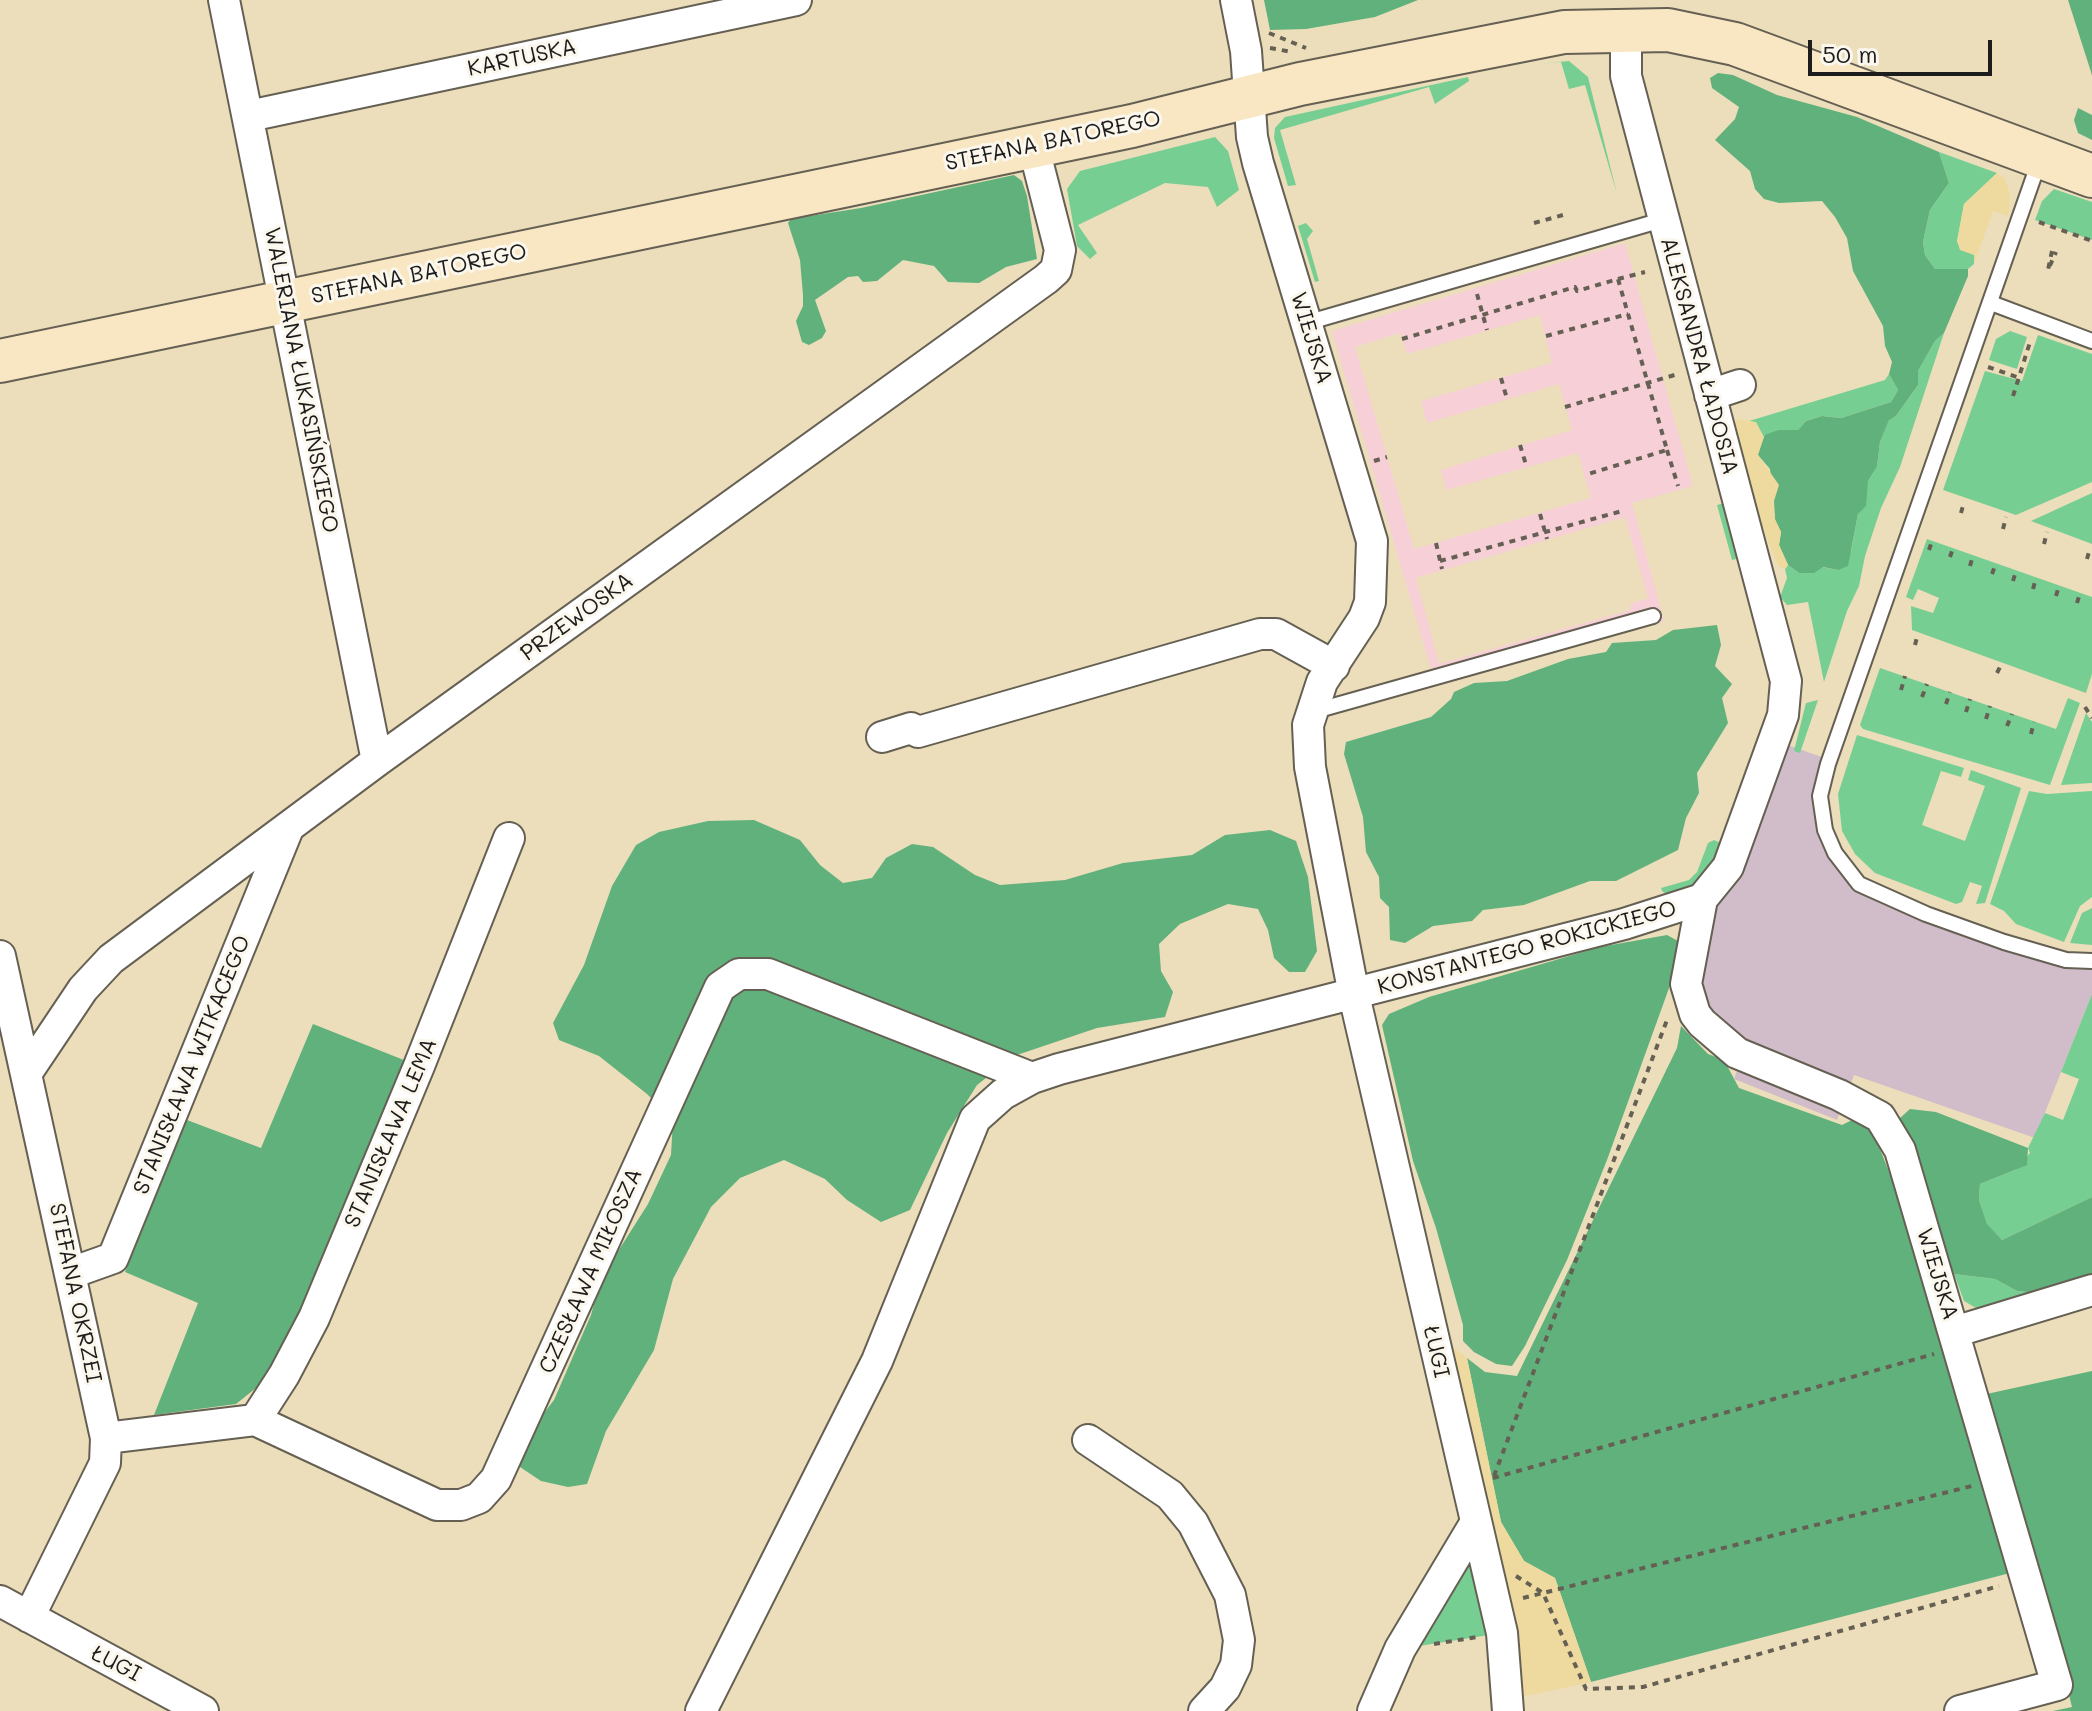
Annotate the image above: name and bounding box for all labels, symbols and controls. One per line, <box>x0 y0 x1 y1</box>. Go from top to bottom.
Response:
scale bar <box>1812 24 1996 74</box>
street label: KARTUSKA <box>465 34 579 82</box>
text: 50 m <box>1822 38 1878 69</box>
street label: STEFANA BATOREGO <box>943 105 1163 177</box>
street label: WALERIANA ŁUKASIŃSKIEGO <box>258 225 344 535</box>
street label: ALEKSANDRA ŁADOSIA <box>1655 234 1743 478</box>
street label: STEFANA BATOREGO <box>309 238 529 310</box>
street label: WIEJSKA <box>1285 289 1337 387</box>
street label: PRZEWOSKA <box>516 567 638 667</box>
street label: KONSTANTEGO ROKICKIEGO <box>1375 895 1679 1001</box>
street label: STANISŁAWA WITKACEGO <box>128 932 256 1198</box>
street label: STANISŁAWA LEMA <box>339 1034 443 1232</box>
street label: CZESŁAWA MIŁOSZA <box>534 1164 648 1378</box>
street label: STEFANA OKRZEI <box>43 1201 107 1385</box>
street label: WIEJSKA <box>1911 1225 1963 1323</box>
street label: ŁUGI <box>1417 1324 1455 1380</box>
street label: ŁUGI <box>87 1640 145 1688</box>

